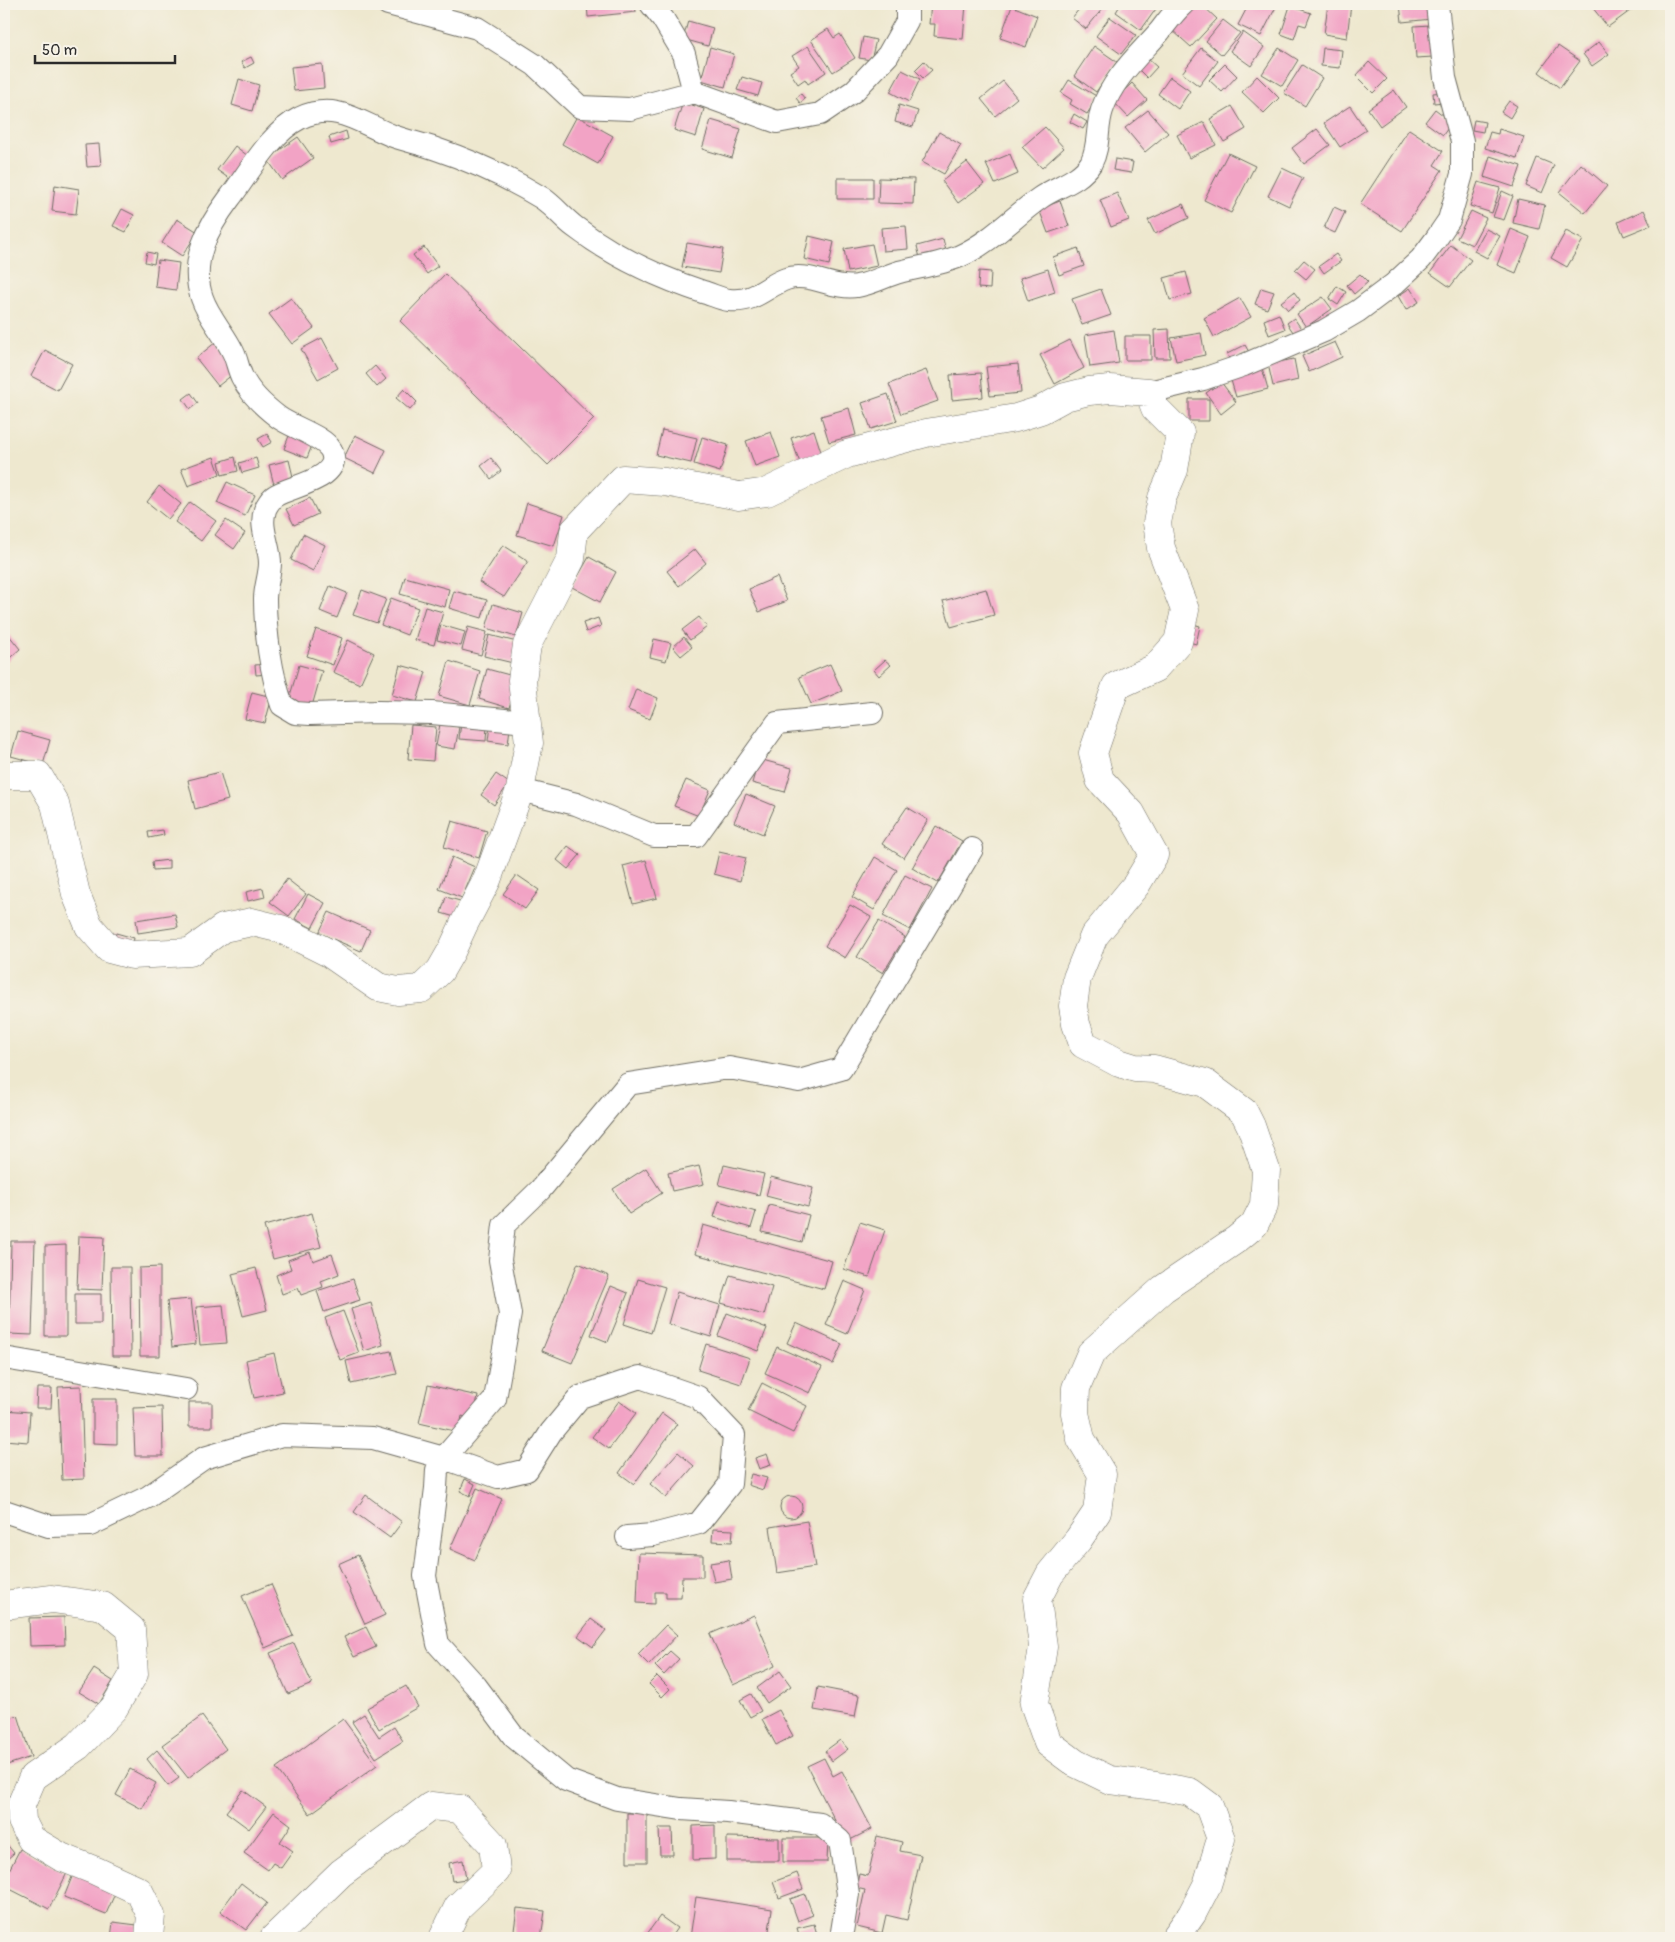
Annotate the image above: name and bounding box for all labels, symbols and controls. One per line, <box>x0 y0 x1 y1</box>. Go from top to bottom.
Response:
scale bar <box>35 32 175 64</box>
text: 50 m <box>42 41 77 60</box>

